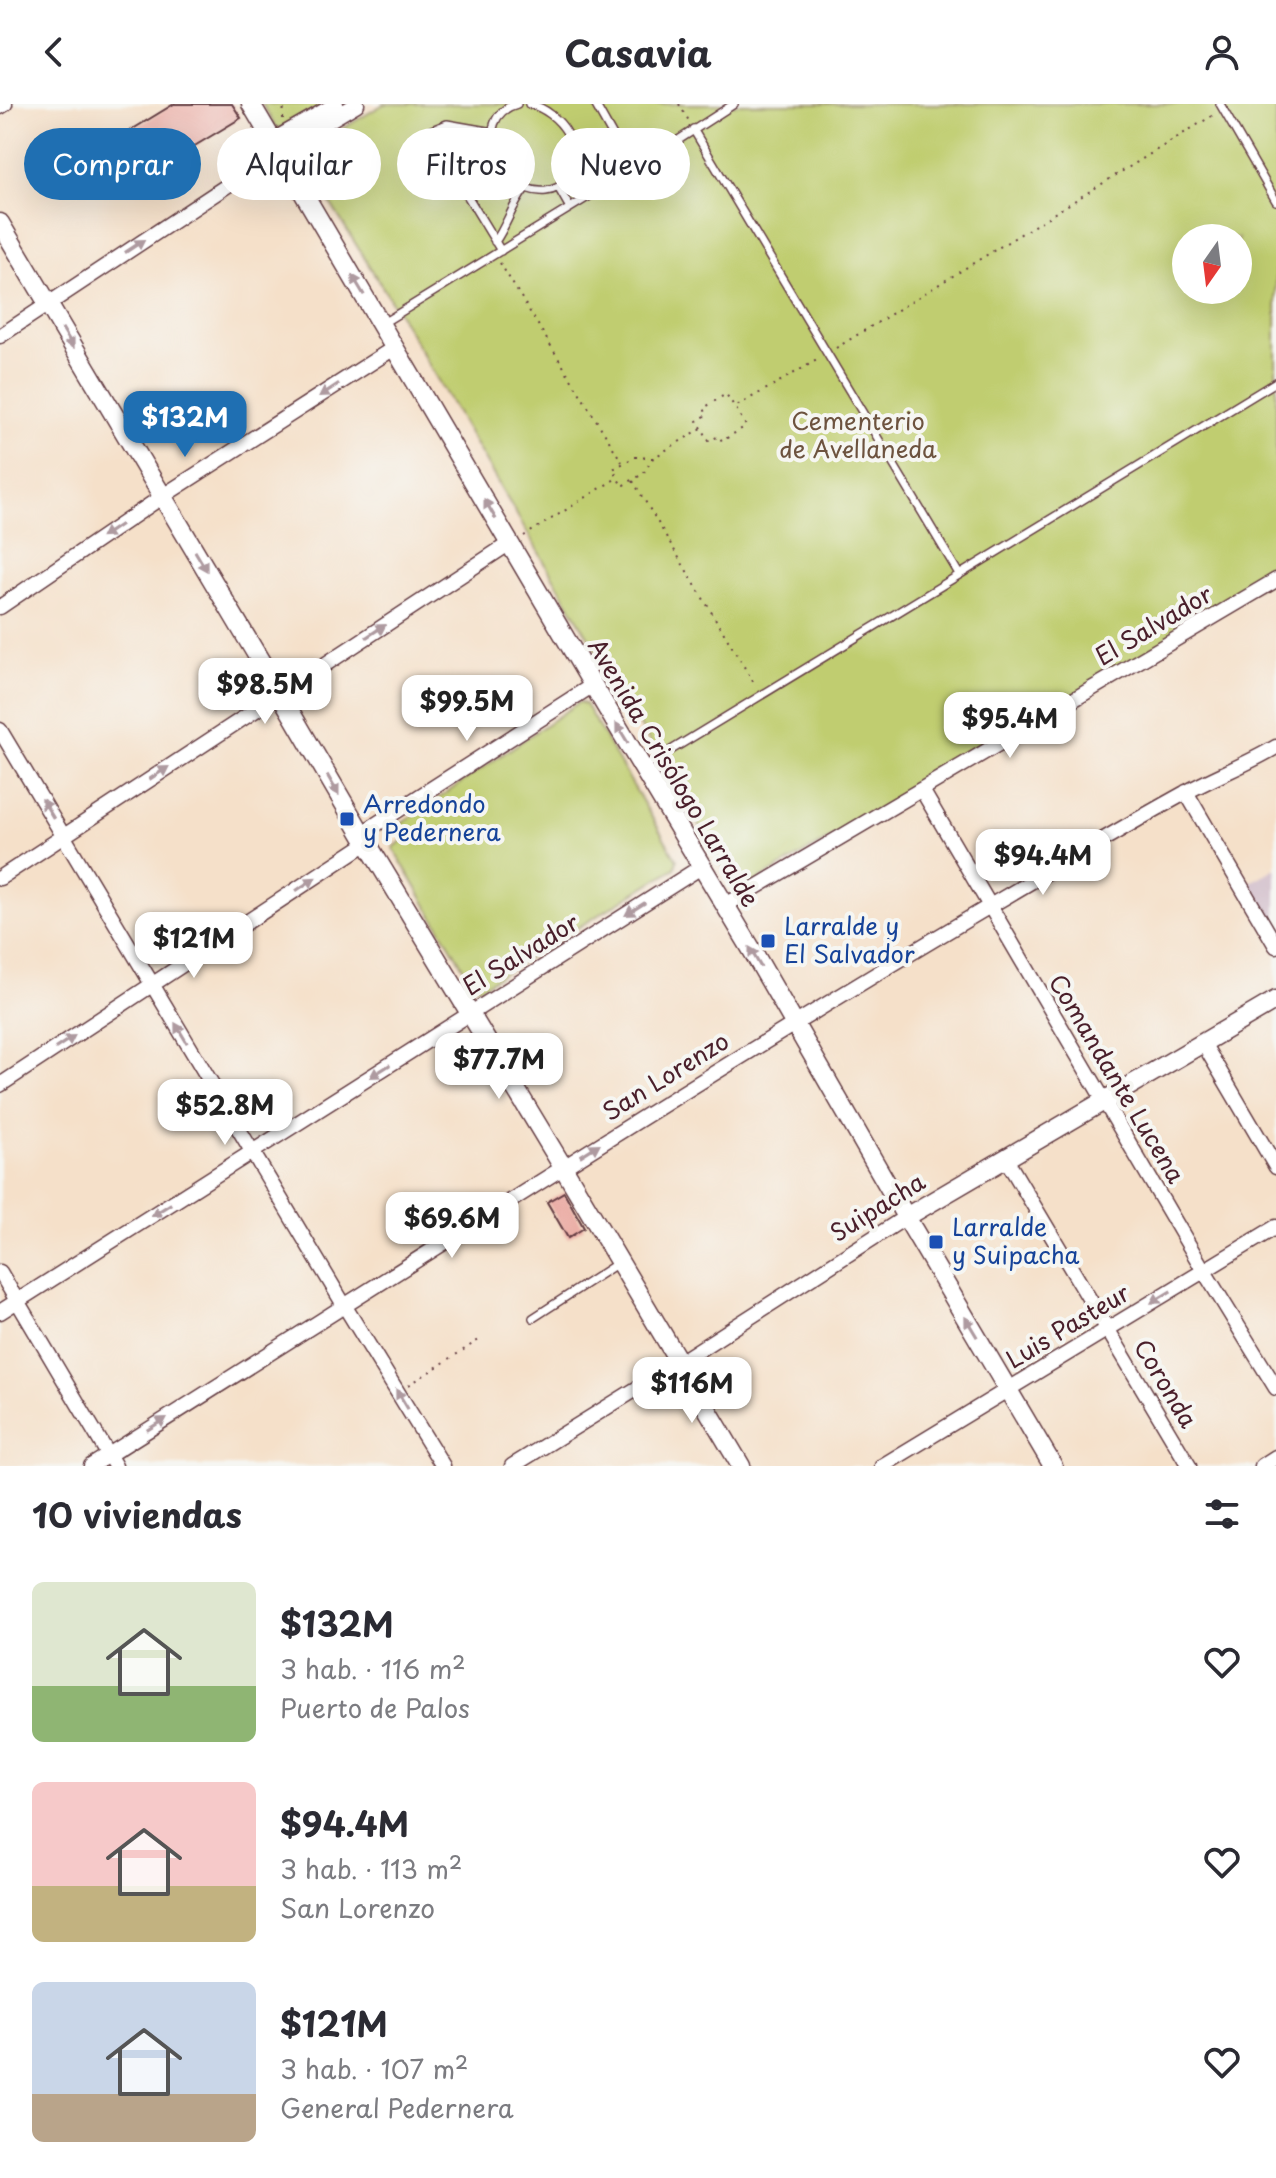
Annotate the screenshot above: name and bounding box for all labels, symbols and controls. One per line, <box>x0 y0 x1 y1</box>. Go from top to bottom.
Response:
text: Casavia <box>564 25 712 79</box>
icon: back <box>32 30 76 74</box>
icon: person <box>1200 30 1244 74</box>
chip: Comprar <box>24 128 201 200</box>
chip: Alquilar <box>217 128 381 200</box>
chip: Filtros <box>397 128 535 200</box>
chip: Nuevo <box>551 128 690 200</box>
north arrow <box>1172 224 1252 304</box>
map controls <box>1172 224 1252 304</box>
one-way arrow <box>125 239 146 254</box>
one-way arrow <box>351 274 365 297</box>
one-way arrow <box>61 327 75 349</box>
one-way arrow <box>318 382 340 396</box>
pin: $132M <box>129 391 241 459</box>
text: $132M <box>142 397 228 436</box>
park label: Cementerio de Avellaneda <box>779 402 937 466</box>
one-way arrow <box>483 498 497 520</box>
one-way arrow <box>100 524 121 539</box>
one-way arrow <box>194 550 208 572</box>
street label: El Salvador <box>1088 575 1218 673</box>
one-way arrow <box>366 624 387 639</box>
street label: Avenida Crisólogo Larralde <box>580 631 769 913</box>
pin: $98.5M <box>200 658 330 726</box>
text: $98.5M <box>216 664 314 703</box>
pin: $99.5M <box>402 675 532 743</box>
text: $99.5M <box>420 681 514 720</box>
pin: $95.4M <box>945 692 1075 760</box>
text: $95.4M <box>962 698 1058 737</box>
one-way arrow <box>616 722 630 744</box>
one-way arrow <box>148 767 170 781</box>
one-way arrow <box>326 774 340 797</box>
place label: Arredondo y Pedernera <box>363 785 501 849</box>
one-way arrow <box>42 798 56 820</box>
marker: Arredondo y Pedernera <box>338 810 356 828</box>
pin: $94.4M <box>978 829 1108 897</box>
text: $94.4M <box>994 835 1092 874</box>
one-way arrow <box>295 877 316 892</box>
one-way arrow <box>625 902 646 917</box>
street label: El Salvador <box>455 903 585 1003</box>
place label: Larralde y El Salvador <box>784 907 915 971</box>
pin: $121M <box>138 912 250 980</box>
text: $121M <box>153 918 235 957</box>
marker: Larralde y El Salvador <box>759 932 777 950</box>
one-way arrow <box>748 946 762 968</box>
street label: Comandante Lucena <box>1041 966 1195 1190</box>
one-way arrow <box>174 1022 188 1044</box>
street label: San Lorenzo <box>595 1022 735 1128</box>
pin: $77.7M <box>434 1033 564 1101</box>
one-way arrow <box>54 1036 76 1050</box>
text: $77.7M <box>453 1039 545 1078</box>
one-way arrow <box>369 1063 391 1077</box>
pin: $52.8M <box>160 1079 290 1147</box>
text: $52.8M <box>176 1085 274 1124</box>
one-way arrow <box>579 1144 601 1158</box>
street label: Suipacha <box>822 1163 931 1250</box>
pin: $69.6M <box>387 1192 517 1260</box>
text: $69.6M <box>404 1198 500 1237</box>
one-way arrow <box>150 1202 171 1217</box>
place label: Larralde y Suipacha <box>952 1208 1079 1272</box>
marker: Larralde y Suipacha <box>927 1233 945 1251</box>
street label: Luis Pasteur <box>998 1274 1136 1376</box>
one-way arrow <box>1150 1289 1172 1303</box>
one-way arrow <box>964 1315 978 1338</box>
street label: Coronda <box>1126 1332 1208 1435</box>
pin: $116M <box>636 1357 748 1425</box>
text: $116M <box>651 1363 733 1402</box>
one-way arrow <box>395 1388 410 1411</box>
one-way arrow <box>146 1418 168 1432</box>
text: 10 viviendas <box>32 1488 242 1540</box>
icon: filters <box>1200 1492 1244 1536</box>
text: $132M <box>280 1597 394 1649</box>
icon: home <box>96 1614 192 1710</box>
icon: heart <box>1200 1640 1244 1684</box>
text: 3 hab. · 116 m² <box>280 1649 466 1688</box>
text: Puerto de Palos <box>280 1688 470 1727</box>
text: $94.4M <box>280 1797 409 1849</box>
icon: home <box>96 1814 192 1910</box>
icon: heart <box>1200 1840 1244 1884</box>
text: 3 hab. · 113 m² <box>280 1849 462 1888</box>
text: San Lorenzo <box>280 1888 435 1927</box>
text: $121M <box>280 1997 388 2049</box>
icon: home <box>96 2014 192 2110</box>
icon: heart <box>1200 2040 1244 2084</box>
text: 3 hab. · 107 m² <box>280 2049 468 2088</box>
text: General Pedernera <box>280 2088 514 2127</box>

